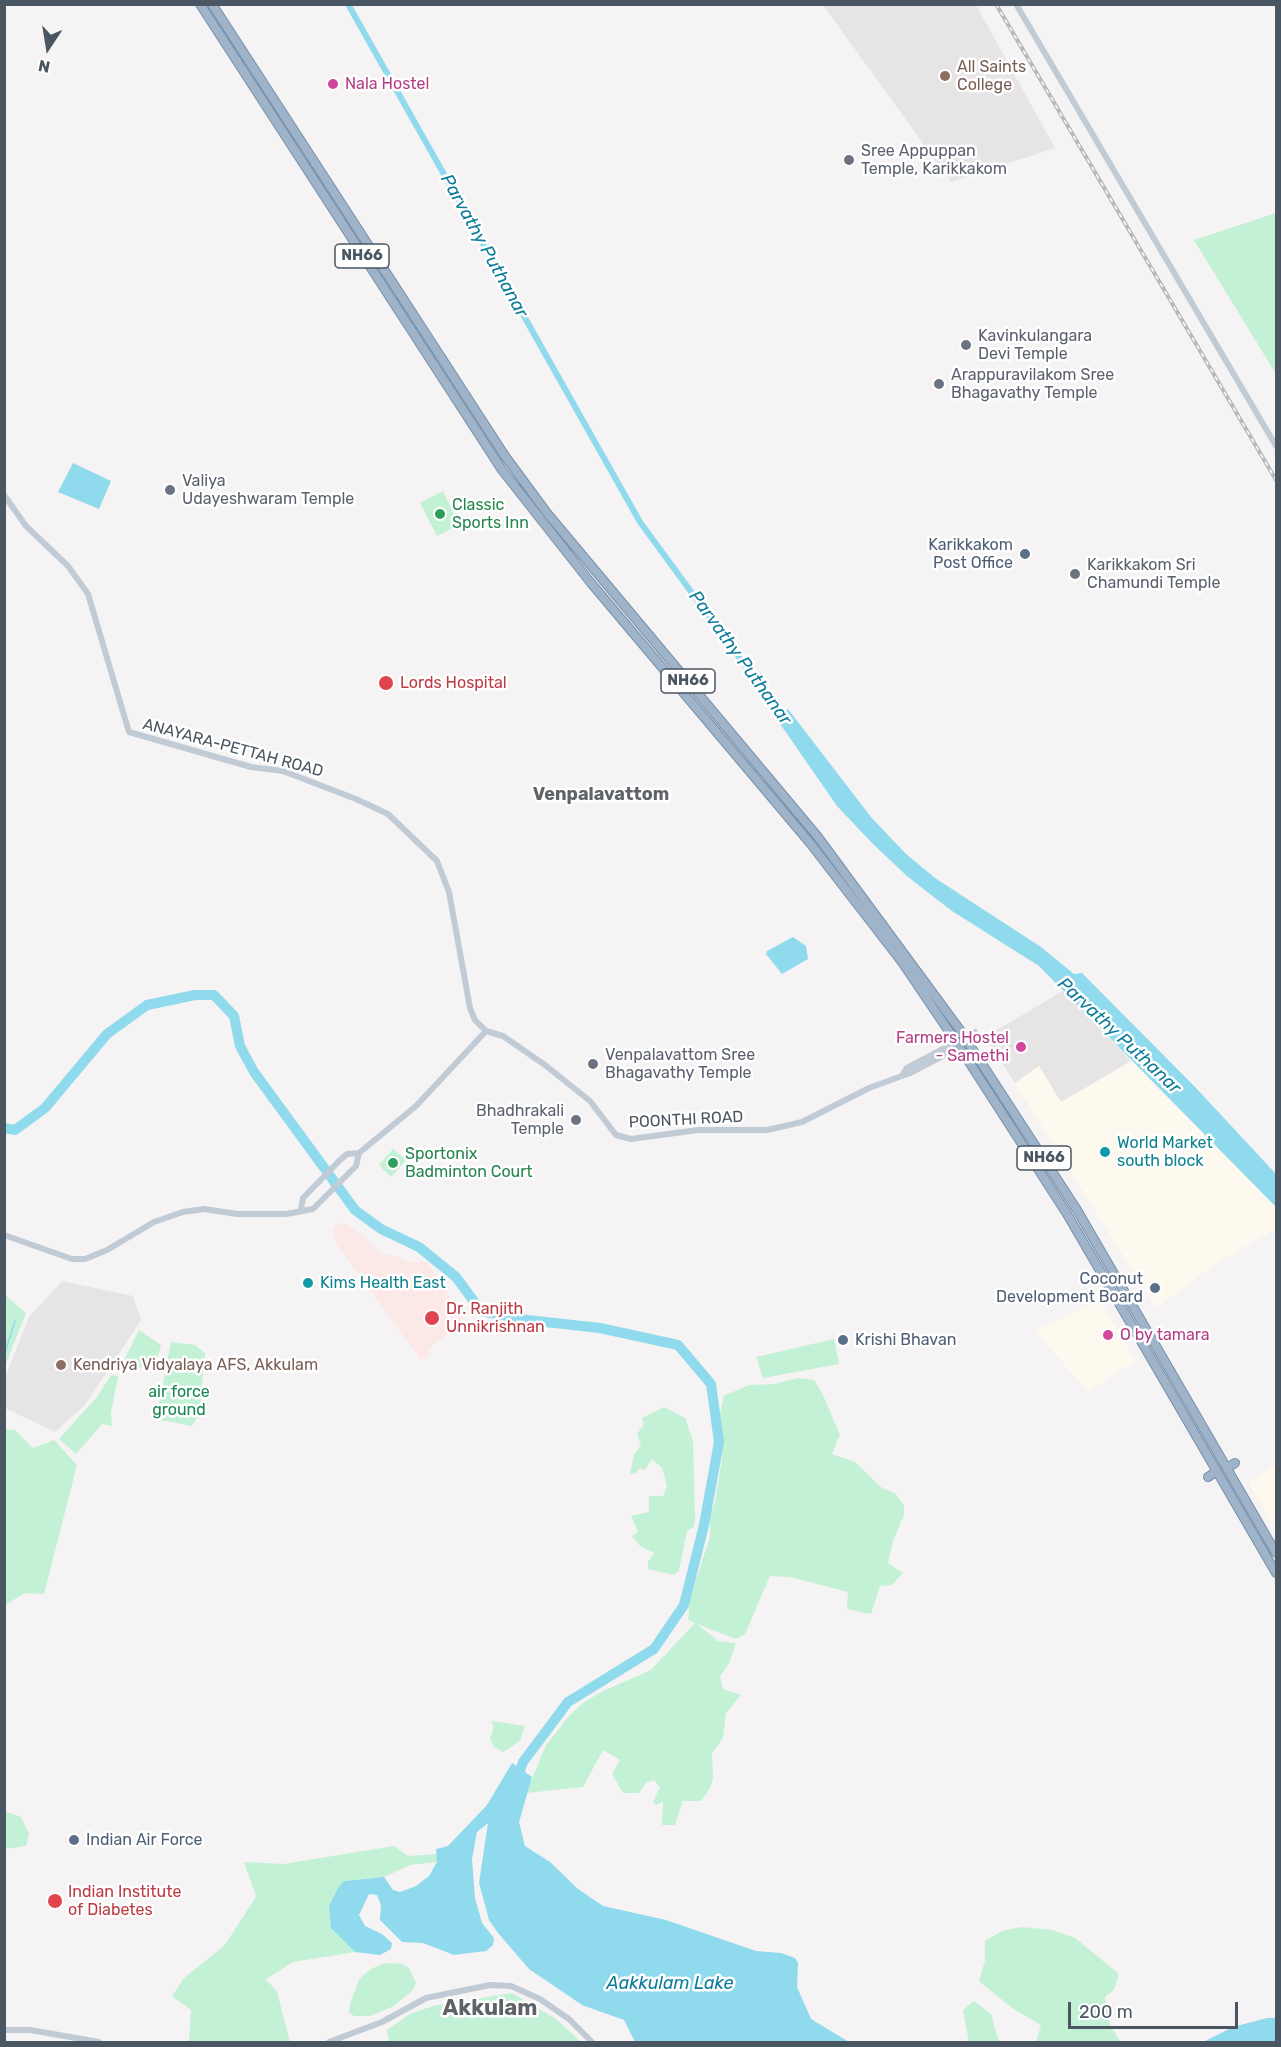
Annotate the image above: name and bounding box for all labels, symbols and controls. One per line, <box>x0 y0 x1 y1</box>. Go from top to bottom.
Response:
north arrow <box>18 18 78 78</box>
text: N <box>37 56 52 77</box>
place label: All Saints College <box>957 57 1026 95</box>
marker: All Saints College <box>938 69 952 83</box>
place label: Nala Hostel <box>345 74 429 94</box>
marker: Nala Hostel <box>326 77 340 91</box>
place label: Sree Appuppan Temple, Karikkakom <box>861 141 1007 179</box>
marker: Sree Appuppan Temple, Karikkakom <box>842 153 856 167</box>
water label: Parvathy Puthanar <box>436 171 532 321</box>
road number: NH66 <box>335 244 389 268</box>
place label: Kavinkulangara Devi Temple <box>978 326 1092 364</box>
marker: Kavinkulangara Devi Temple <box>959 338 973 352</box>
place label: Arappuravilakom Sree Bhagavathy Temple <box>951 365 1114 403</box>
marker: Arappuravilakom Sree Bhagavathy Temple <box>932 377 946 391</box>
place label: Valiya Udayeshwaram Temple <box>182 471 354 509</box>
marker: Valiya Udayeshwaram Temple <box>163 483 177 497</box>
place label: Classic Sports Inn <box>452 495 529 533</box>
marker: Classic Sports Inn <box>433 507 447 521</box>
place label: Karikkakom Post Office <box>928 535 1013 573</box>
marker: Karikkakom Post Office <box>1018 547 1032 561</box>
place label: Karikkakom Sri Chamundi Temple <box>1087 555 1220 593</box>
marker: Karikkakom Sri Chamundi Temple <box>1068 567 1082 581</box>
water label: Parvathy Puthanar <box>684 587 796 729</box>
road number: NH66 <box>661 669 715 693</box>
place label: Lords Hospital <box>400 673 507 693</box>
marker: Lords Hospital <box>377 674 395 692</box>
street label: ANAYARA-PETTAH ROAD <box>141 715 325 781</box>
district label: Venpalavattom <box>533 784 669 806</box>
water label: Parvathy Puthanar <box>1053 973 1185 1099</box>
place label: Farmers Hostel - Samethi <box>896 1028 1009 1066</box>
marker: Farmers Hostel - Samethi <box>1014 1040 1028 1054</box>
place label: Venpalavattom Sree Bhagavathy Temple <box>605 1045 755 1083</box>
marker: Venpalavattom Sree Bhagavathy Temple <box>586 1057 600 1071</box>
place label: Bhadhrakali Temple <box>476 1101 564 1139</box>
street label: POONTHI ROAD <box>628 1107 744 1133</box>
marker: Bhadhrakali Temple <box>569 1113 583 1127</box>
place label: World Market south block <box>1117 1133 1213 1171</box>
place label: Sportonix Badminton Court <box>405 1144 533 1182</box>
marker: World Market south block <box>1098 1145 1112 1159</box>
road number: NH66 <box>1017 1146 1071 1170</box>
marker: Sportonix Badminton Court <box>386 1156 400 1170</box>
place label: Coconut Development Board <box>996 1269 1143 1307</box>
place label: Kims Health East <box>320 1273 446 1293</box>
marker: Kims Health East <box>301 1276 315 1290</box>
marker: Coconut Development Board <box>1148 1281 1162 1295</box>
place label: Dr. Ranjith Unnikrishnan <box>446 1299 545 1337</box>
marker: Dr. Ranjith Unnikrishnan <box>423 1309 441 1327</box>
place label: O by tamara <box>1120 1325 1210 1345</box>
marker: O by tamara <box>1101 1328 1115 1342</box>
place label: Krishi Bhavan <box>855 1330 956 1350</box>
marker: Krishi Bhavan <box>836 1333 850 1347</box>
place label: Kendriya Vidyalaya AFS, Akkulam <box>73 1355 318 1375</box>
marker: Kendriya Vidyalaya AFS, Akkulam <box>54 1358 68 1372</box>
park label: air force ground <box>148 1382 210 1420</box>
place label: Indian Air Force <box>86 1830 203 1850</box>
marker: Indian Air Force <box>67 1833 81 1847</box>
place label: Indian Institute of Diabetes <box>68 1882 181 1920</box>
marker: Indian Institute of Diabetes <box>46 1892 64 1910</box>
water label: Aakkulam Lake <box>607 1973 733 1995</box>
scale bar <box>1071 1990 1240 2028</box>
district label: Akkulam <box>443 1996 537 2022</box>
text: 200 m <box>1079 2001 1133 2023</box>

